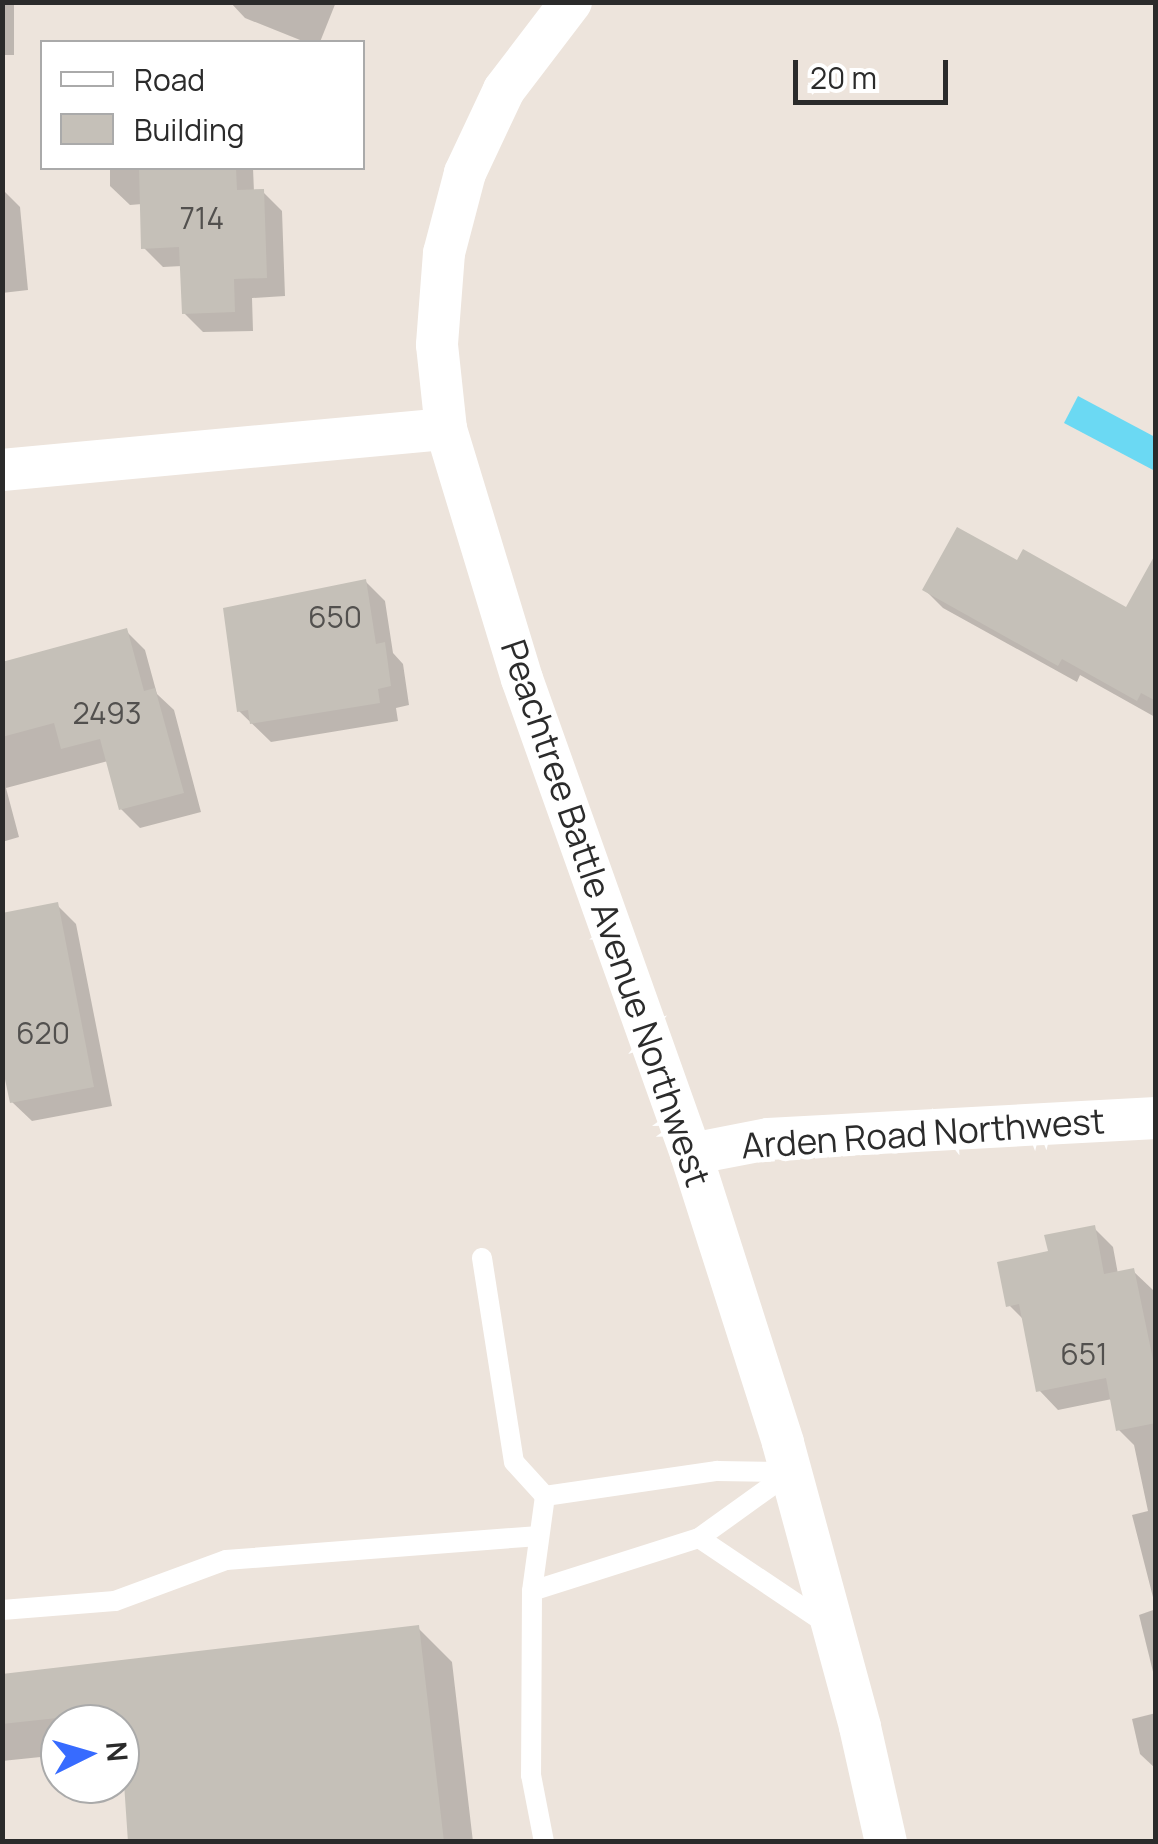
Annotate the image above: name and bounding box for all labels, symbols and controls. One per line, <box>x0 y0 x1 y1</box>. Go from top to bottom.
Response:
legend <box>40 40 365 170</box>
scale bar <box>798 40 953 102</box>
text: 20 m <box>810 57 877 98</box>
text: Road <box>134 59 205 100</box>
text: Building <box>134 109 245 150</box>
house number: 714 <box>180 200 224 236</box>
house number: 650 <box>308 599 362 635</box>
street label: Peachtree Battle Avenue Northwest <box>492 634 720 1192</box>
house number: 2493 <box>72 695 142 731</box>
house number: 620 <box>16 1015 70 1051</box>
street label: Arden Road Northwest <box>740 1099 1106 1167</box>
house number: 651 <box>1060 1336 1108 1372</box>
north arrow <box>40 1704 140 1804</box>
text: N <box>98 1740 138 1763</box>

